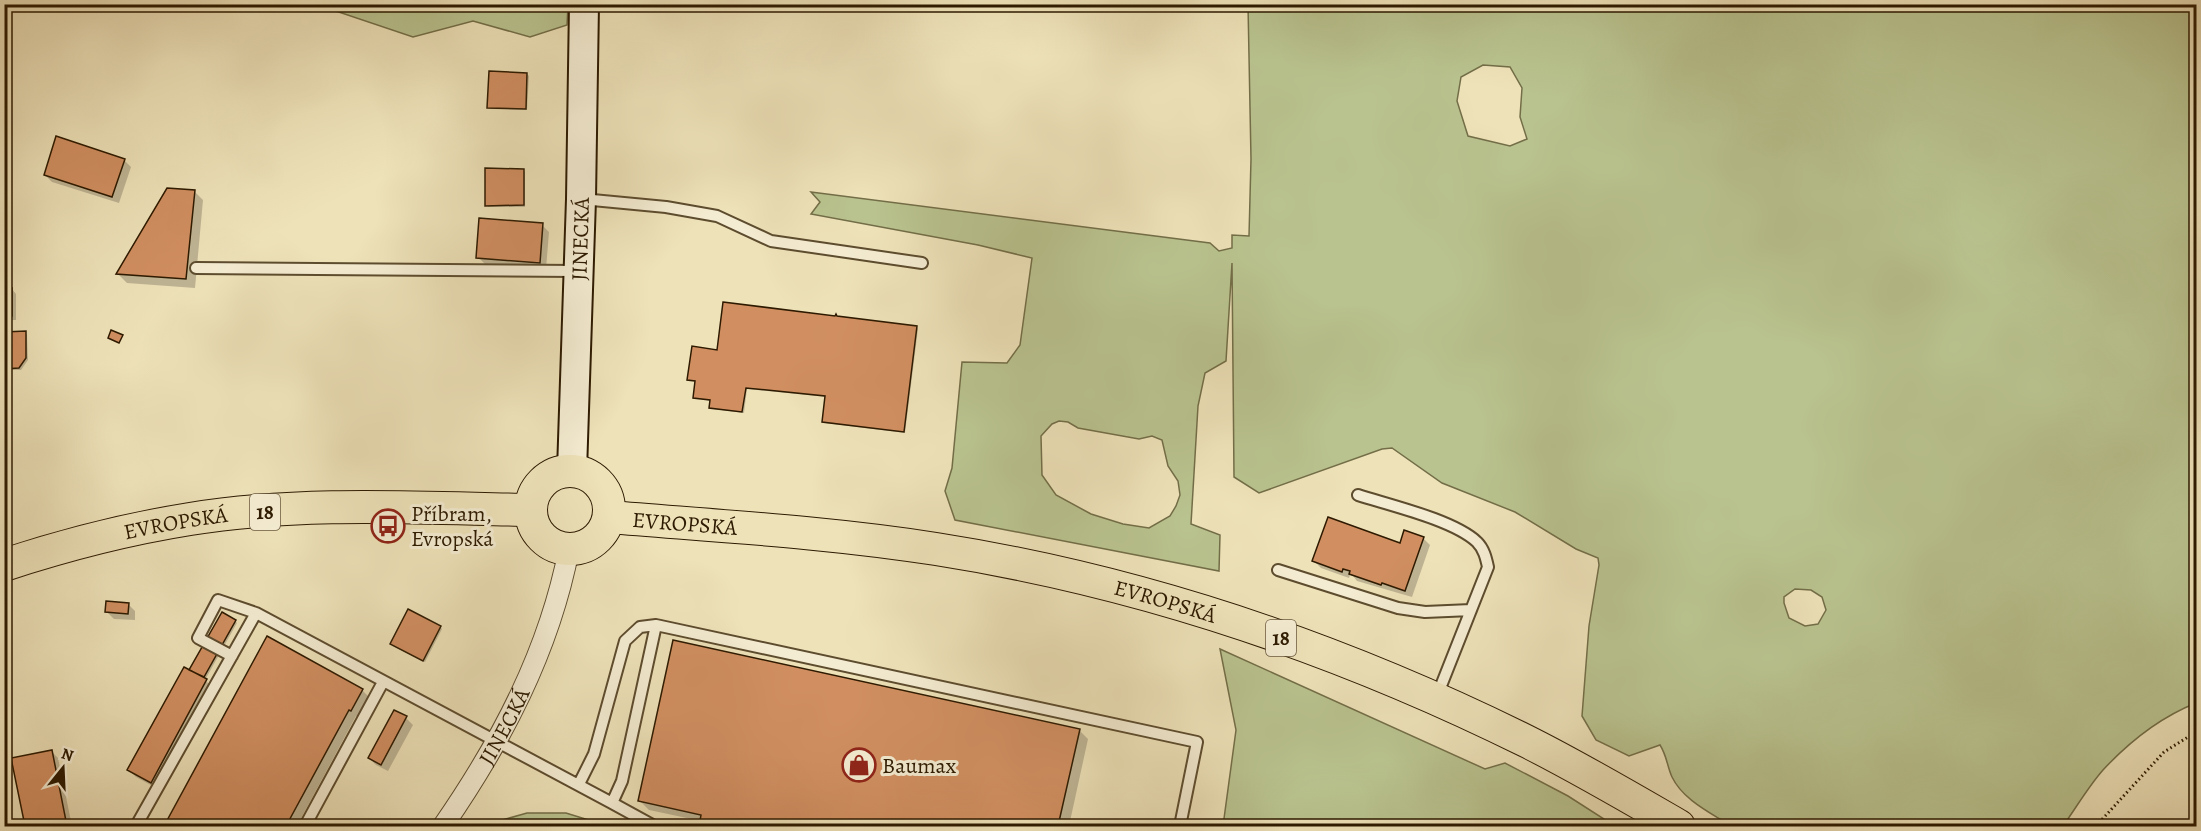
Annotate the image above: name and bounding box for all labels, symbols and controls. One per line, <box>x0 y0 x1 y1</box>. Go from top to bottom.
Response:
street label: JINECKÁ <box>564 196 597 281</box>
road number: 18 <box>250 494 280 530</box>
place label: Příbram, Evropská <box>411 499 494 554</box>
street label: EVROPSKÁ <box>121 500 230 547</box>
street label: EVROPSKÁ <box>631 505 739 543</box>
bus stop icon: Příbram, Evropská <box>370 508 406 544</box>
street label: EVROPSKÁ <box>1111 573 1221 631</box>
road number: 18 <box>1266 620 1296 656</box>
street label: JINECKÁ <box>472 682 538 771</box>
north arrow <box>33 738 93 798</box>
text: N <box>58 742 77 767</box>
shop icon: Baumax <box>841 747 877 783</box>
place label: Baumax <box>882 751 957 781</box>

